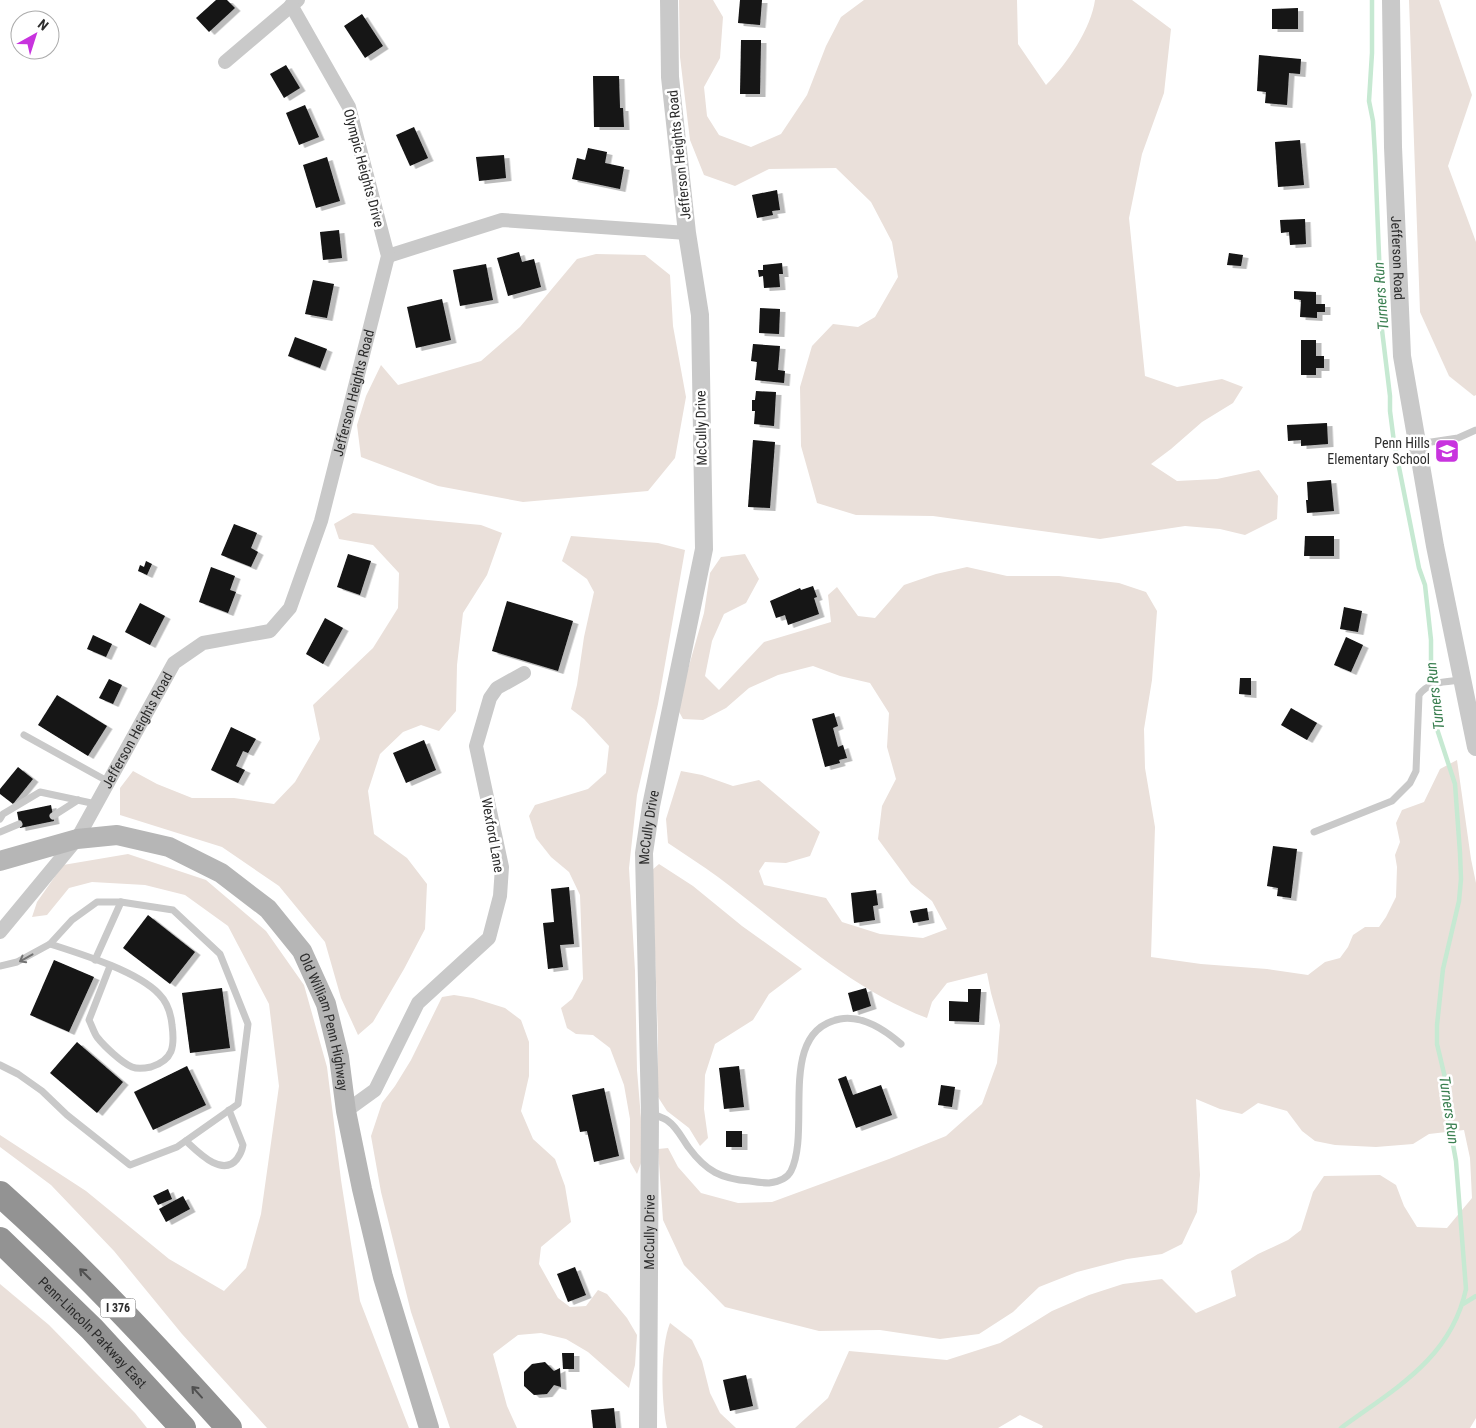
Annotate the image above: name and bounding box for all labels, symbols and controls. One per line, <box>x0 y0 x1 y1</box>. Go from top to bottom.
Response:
north arrow <box>10 10 60 60</box>
text: N <box>35 16 52 34</box>
street label: Jefferson Heights Road <box>664 89 694 221</box>
street label: Olympic Heights Drive <box>341 107 388 229</box>
street label: Jefferson Road <box>1388 215 1408 300</box>
water label: Turners Run <box>1370 261 1392 331</box>
street label: Jefferson Heights Road <box>330 328 377 458</box>
street label: McCully Drive <box>692 390 710 466</box>
place label: Penn Hills Elementary School <box>1327 435 1430 467</box>
school or university icon: Penn Hills Elementary School <box>1434 438 1460 464</box>
water label: Turners Run <box>1422 661 1448 731</box>
street label: Jefferson Heights Road <box>99 669 175 791</box>
street label: McCully Drive <box>636 788 662 865</box>
street label: Wexford Lane <box>479 796 508 874</box>
street label: Old William Penn Highway <box>296 950 351 1092</box>
one-way arrow <box>19 953 33 963</box>
water label: Turners Run <box>1435 1075 1463 1145</box>
street label: McCully Drive <box>641 1194 657 1270</box>
one-way arrow <box>79 1268 91 1280</box>
street label: Penn-Lincoln Parkway East <box>35 1274 150 1391</box>
road number: I 376 <box>100 1299 136 1318</box>
one-way arrow <box>191 1385 203 1398</box>

